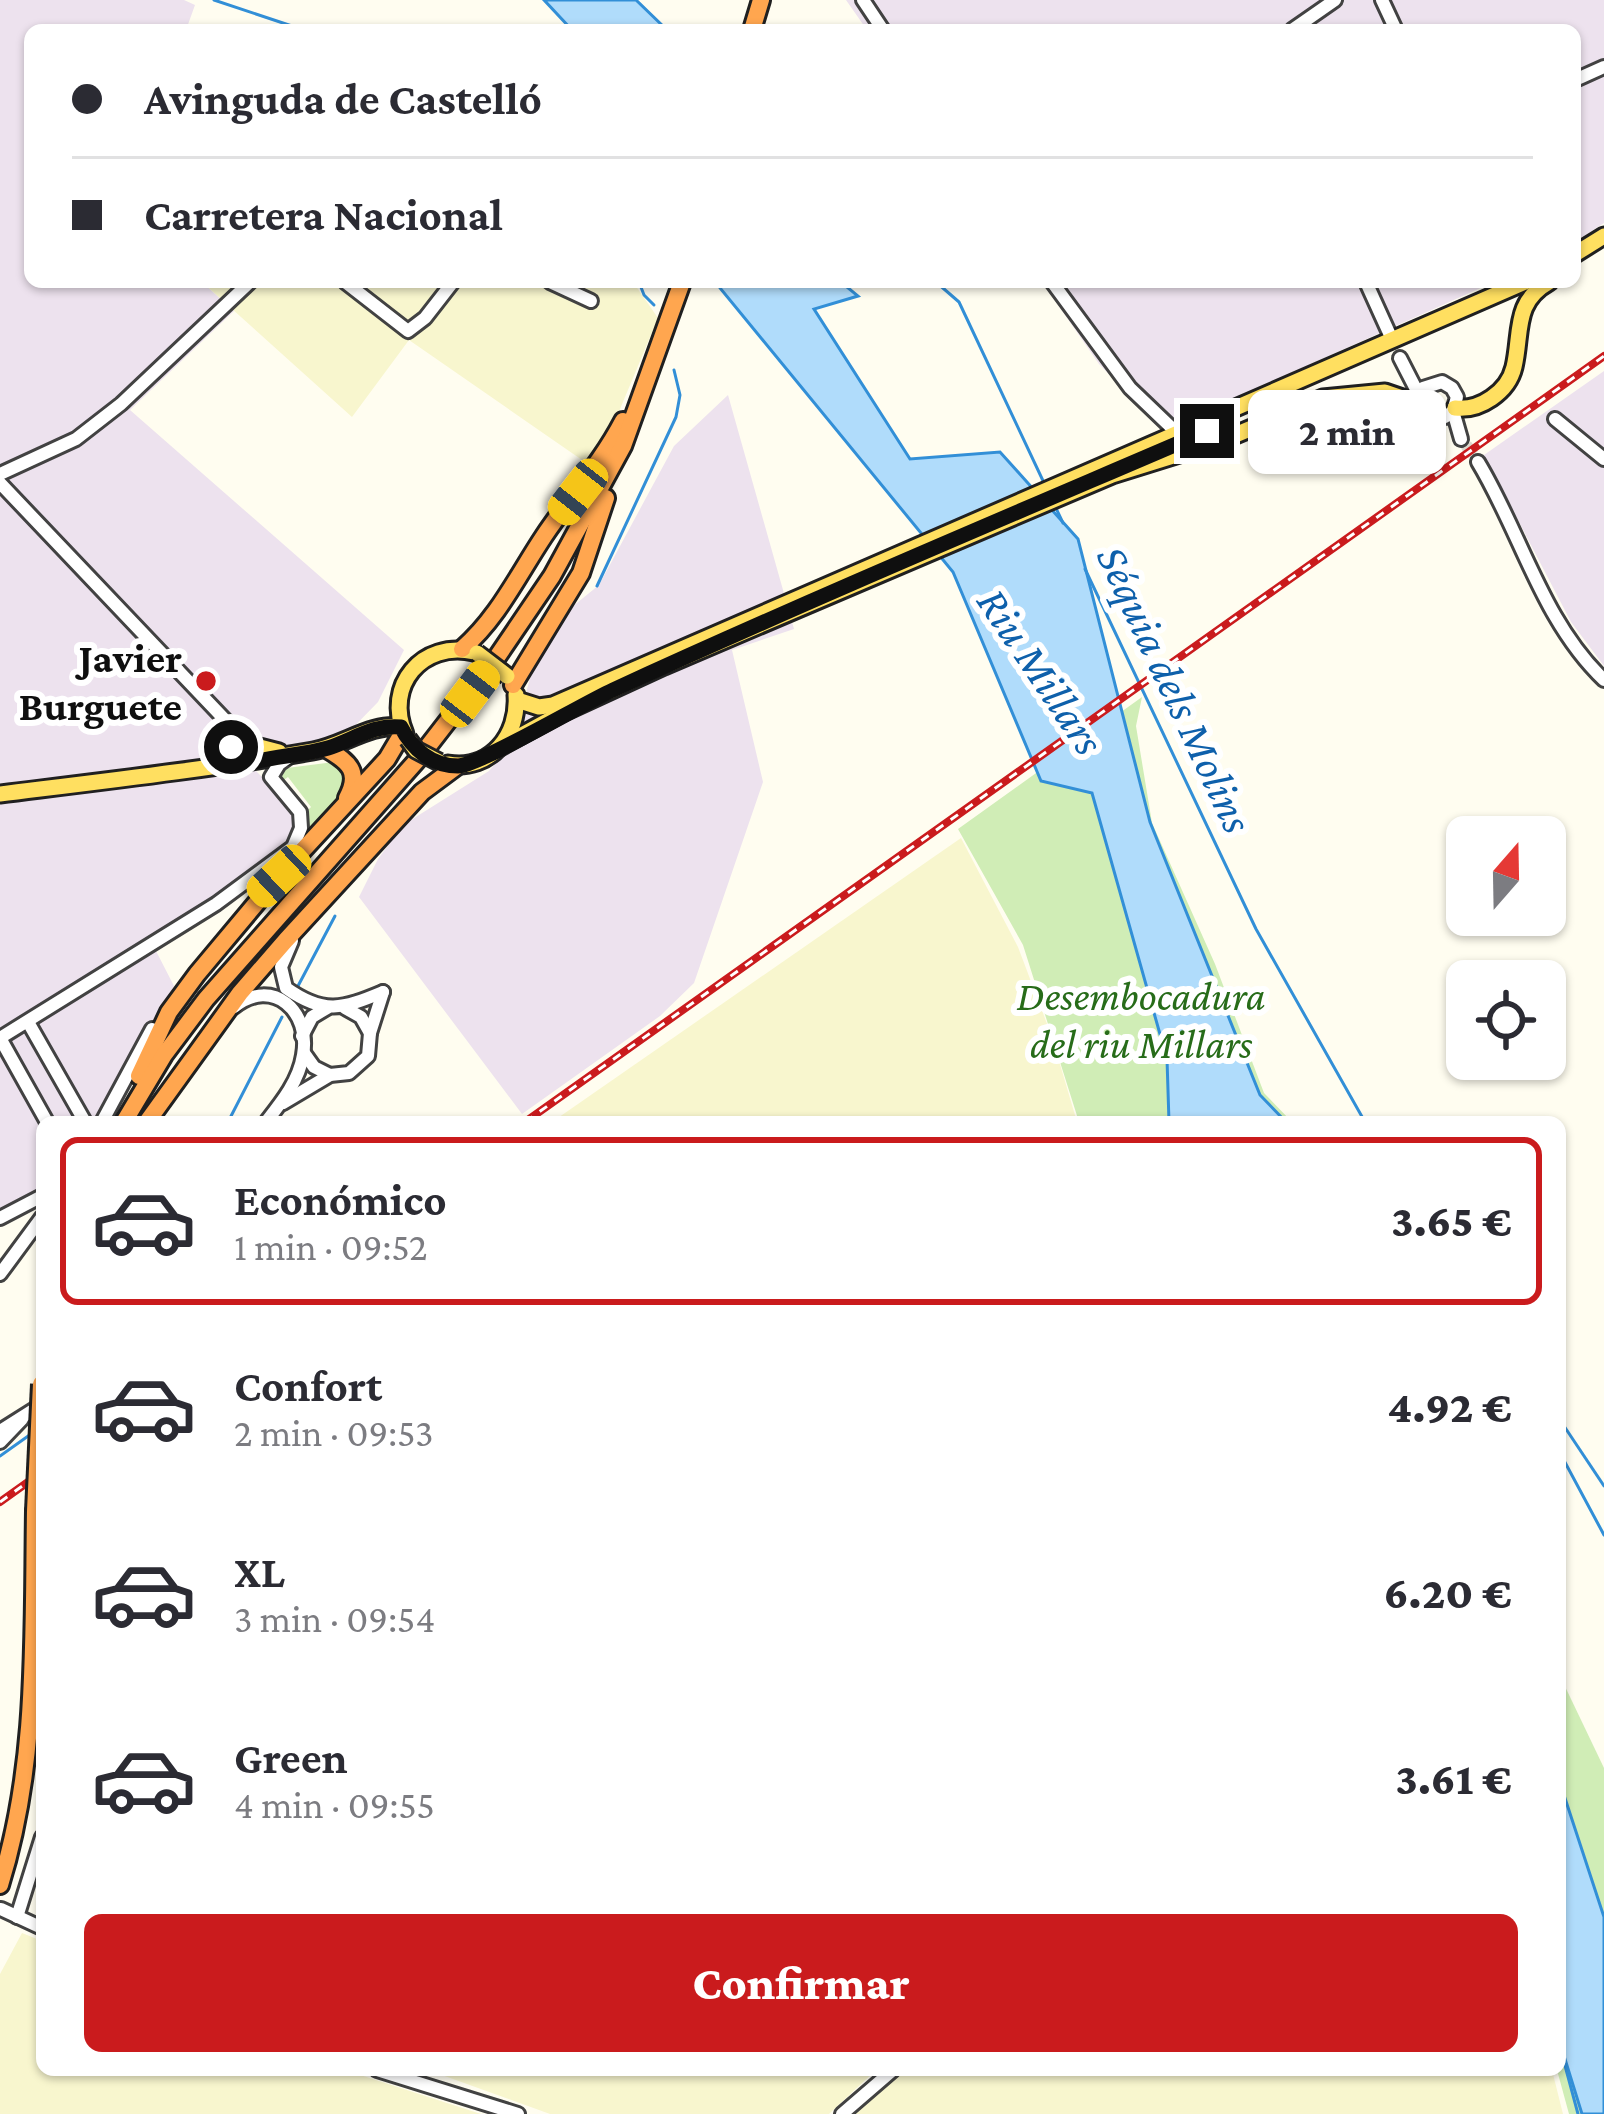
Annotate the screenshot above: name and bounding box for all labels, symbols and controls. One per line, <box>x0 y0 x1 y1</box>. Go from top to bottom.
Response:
text: Avinguda de Castelló <box>144 74 542 124</box>
text: Carretera Nacional <box>144 190 503 240</box>
callout: 2 min <box>1249 389 1447 473</box>
route end <box>1180 404 1234 458</box>
text: 2 min <box>1299 410 1395 453</box>
car <box>542 453 614 531</box>
water label: Séquia dels Molins <box>1087 538 1263 840</box>
water label: Riu Millars <box>967 578 1115 764</box>
place label: Javier Burguete <box>19 634 182 729</box>
car <box>434 654 506 734</box>
marker: Javier Burguete <box>193 668 219 694</box>
route start <box>204 720 258 774</box>
north arrow <box>1446 816 1566 936</box>
map controls <box>1446 816 1566 1080</box>
car <box>240 838 318 914</box>
button: locate <box>1446 960 1566 1080</box>
park label: Desembocadura del riu Millars <box>1017 972 1265 1067</box>
icon: car <box>90 1167 198 1275</box>
text: Económico <box>234 1175 447 1225</box>
text: 3.65 € <box>1391 1196 1512 1246</box>
text: 1 min · 09:52 <box>234 1225 428 1268</box>
icon: car <box>90 1353 198 1461</box>
text: Confort <box>234 1361 382 1411</box>
text: 4.92 € <box>1387 1382 1512 1432</box>
text: 2 min · 09:53 <box>234 1411 434 1454</box>
icon: car <box>90 1539 198 1647</box>
text: XL <box>234 1547 285 1597</box>
text: 6.20 € <box>1384 1568 1512 1618</box>
text: 3 min · 09:54 <box>234 1597 435 1640</box>
icon: car <box>90 1725 198 1833</box>
text: Green <box>234 1733 348 1783</box>
text: 3.61 € <box>1396 1754 1512 1804</box>
text: 4 min · 09:55 <box>234 1783 435 1826</box>
button: Confirmar <box>84 1914 1518 2052</box>

